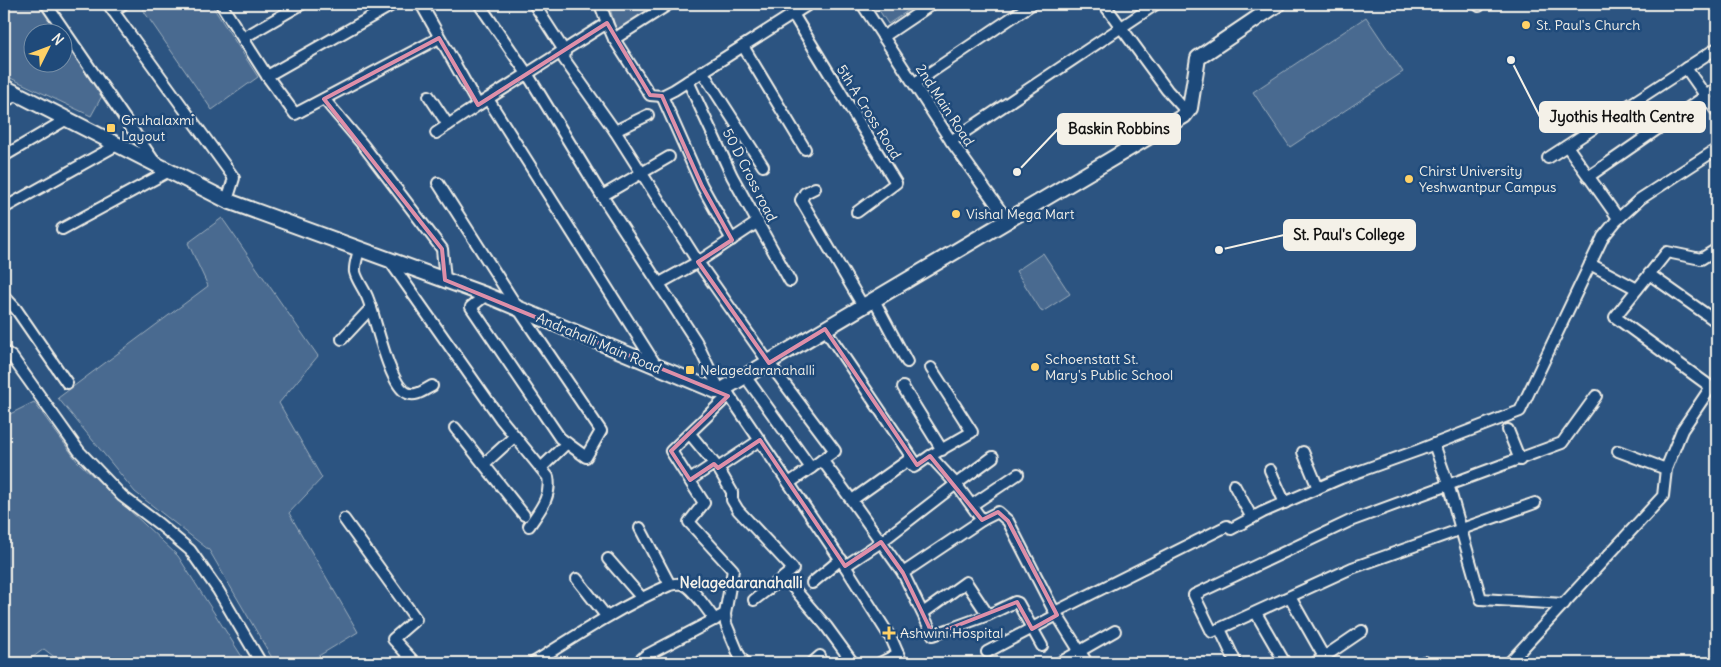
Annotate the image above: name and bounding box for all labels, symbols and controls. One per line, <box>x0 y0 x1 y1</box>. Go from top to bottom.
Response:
place label: St. Paul's Church <box>1536 16 1640 34</box>
marker: St. Paul's Church <box>1520 19 1532 31</box>
north arrow <box>22 22 72 72</box>
text: N <box>48 30 68 49</box>
street label: 5th A Cross Road <box>833 61 905 163</box>
street label: 2nd Main Road <box>912 61 978 149</box>
callout: Jyothis Health Centre <box>1540 102 1705 132</box>
text: Jyothis Health Centre <box>1550 107 1694 127</box>
place label: Gruhalaxmi Layout <box>121 111 195 145</box>
callout: Baskin Robbins <box>1058 114 1180 144</box>
text: Baskin Robbins <box>1068 119 1170 138</box>
marker: Gruhalaxmi Layout <box>105 122 117 134</box>
street label: 50 D Cross road <box>719 125 781 225</box>
place label: Chirst University Yeshwantpur Campus <box>1419 162 1556 196</box>
marker: Chirst University Yeshwantpur Campus <box>1403 173 1415 185</box>
place label: Vishal Mega Mart <box>966 205 1075 223</box>
marker: Vishal Mega Mart <box>950 208 962 220</box>
callout: St. Paul's College <box>1284 220 1415 250</box>
text: St. Paul's College <box>1293 225 1405 245</box>
street label: Andrahalli Main Road <box>534 308 664 378</box>
place label: Schoenstatt St. Mary's Public School <box>1045 350 1173 384</box>
place label: Nelagedaranahalli <box>700 361 815 379</box>
marker: Schoenstatt St. Mary's Public School <box>1029 361 1041 373</box>
marker: Nelagedaranahalli <box>684 364 696 376</box>
district label: Nelagedaranahalli <box>679 573 803 593</box>
place label: Ashwini Hospital <box>900 624 1003 642</box>
marker: Ashwini Hospital <box>882 626 896 640</box>

